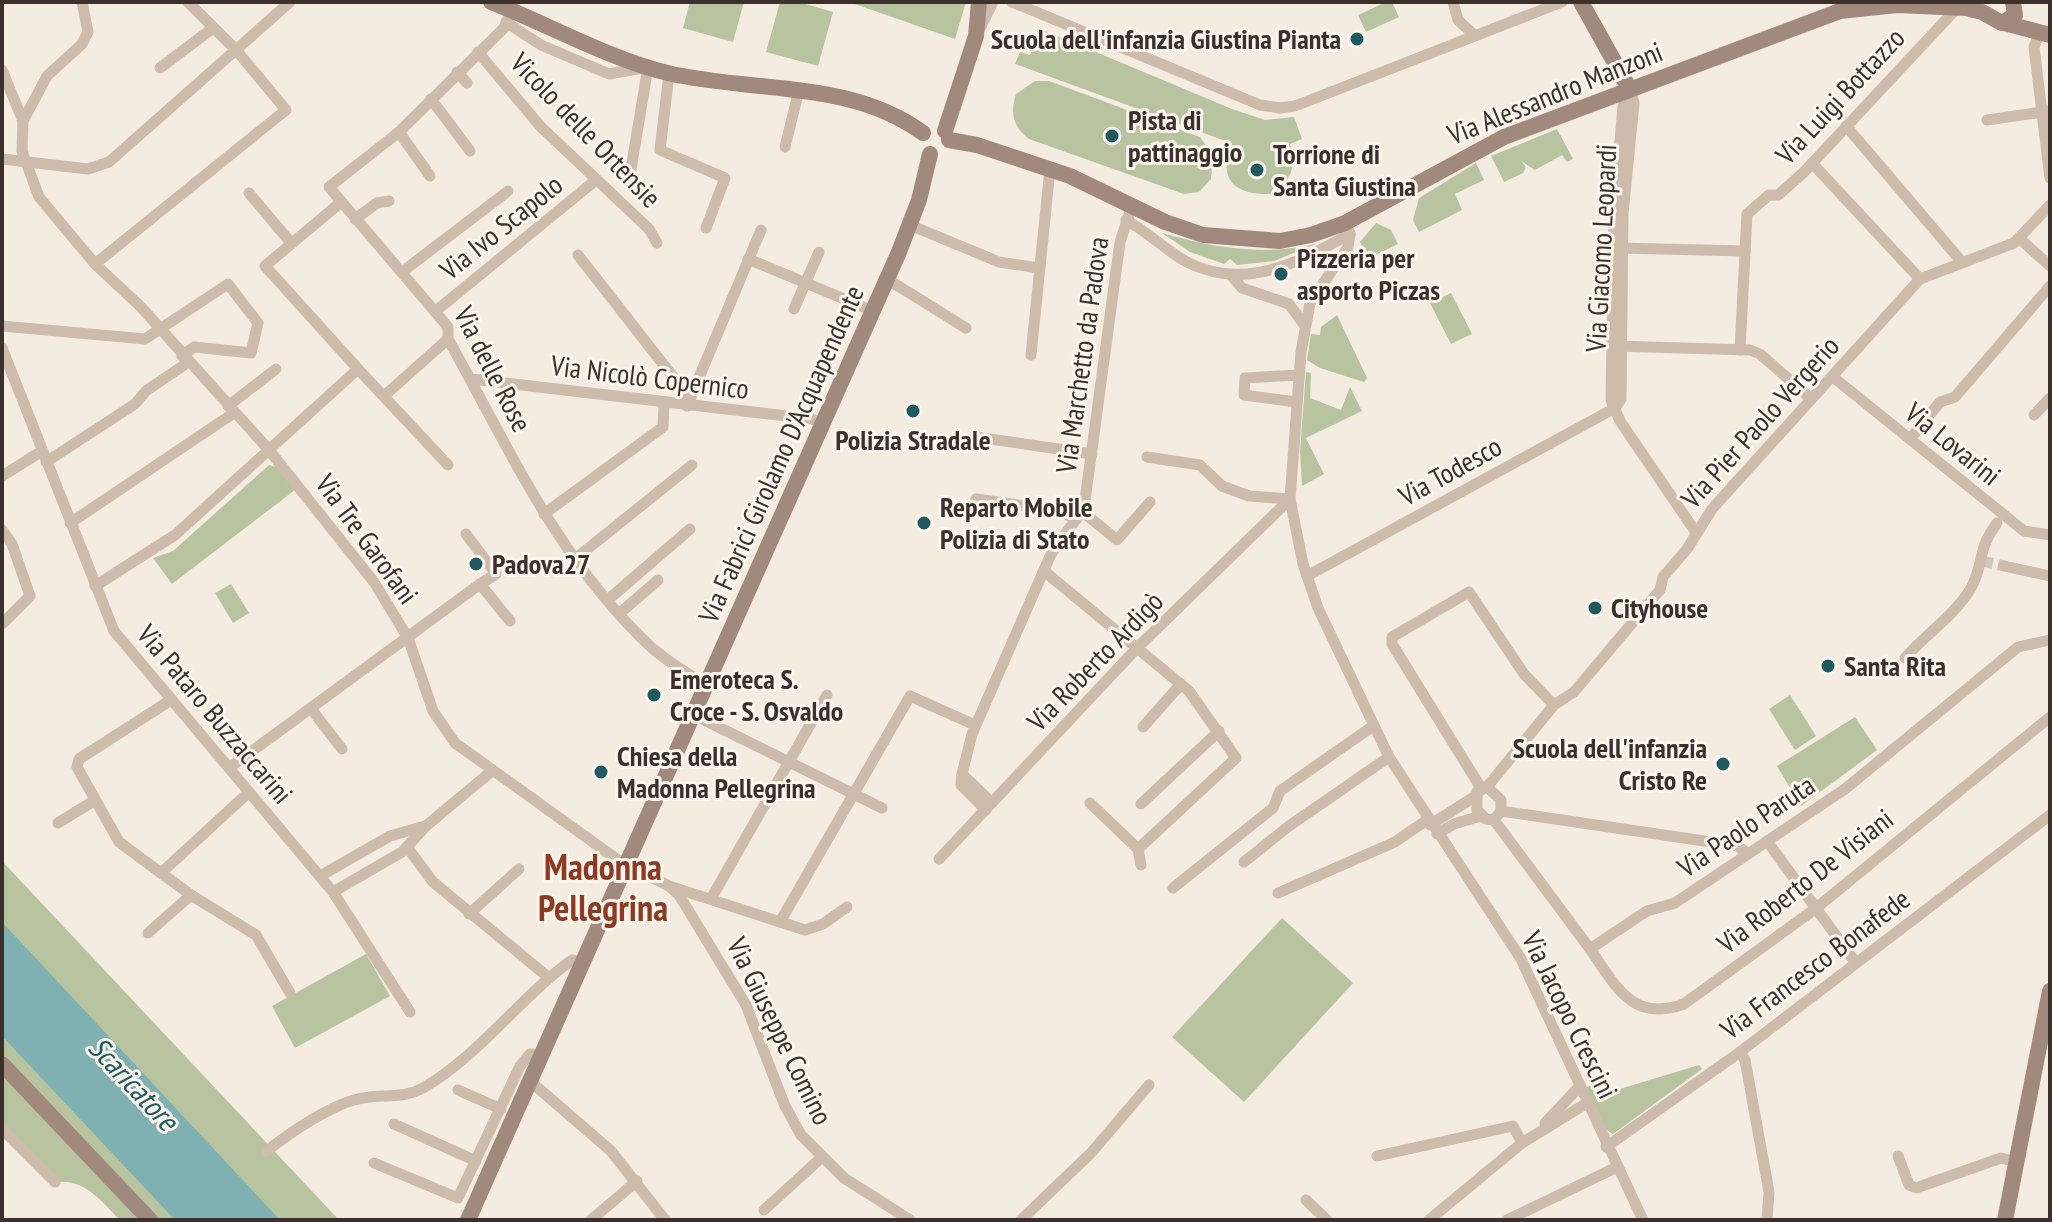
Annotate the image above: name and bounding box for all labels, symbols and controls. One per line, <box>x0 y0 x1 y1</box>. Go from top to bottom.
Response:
place label: Scuola dell'infanzia Giustina Pianta <box>991 20 1341 57</box>
street label: Via Luigi Bottazzo <box>1766 20 1912 172</box>
marker: Scuola dell'infanzia Giustina Pianta <box>1348 30 1366 48</box>
street label: Via Alessandro Manzoni <box>1441 33 1668 153</box>
street label: Vicolo delle Ortensie <box>502 44 670 215</box>
place label: Pista di pattinaggio <box>1128 101 1242 170</box>
marker: Pista di pattinaggio <box>1103 127 1121 145</box>
place label: Torrione di Santa Giustina <box>1273 135 1416 204</box>
street label: Via Giacomo Leopardi <box>1577 143 1624 354</box>
marker: Torrione di Santa Giustina <box>1248 161 1266 179</box>
street label: Via Ivo Scapolo <box>431 166 570 288</box>
street label: Via Marchetto da Padova <box>1046 234 1116 476</box>
place label: Pizzeria per asporto Piczas <box>1297 239 1440 308</box>
marker: Pizzeria per asporto Piczas <box>1272 265 1290 283</box>
street label: Via Fabrici Girolamo D'Acquapendente <box>689 279 872 629</box>
street label: Via delle Rose <box>446 299 541 438</box>
street label: Via Pier Paolo Vergerio <box>1672 328 1847 516</box>
street label: Via Nicolò Copernico <box>548 346 751 407</box>
street label: Via Lovarini <box>1897 393 2009 493</box>
marker: Polizia Stradale <box>904 402 922 420</box>
place label: Polizia Stradale <box>835 421 991 458</box>
street label: Via Todesco <box>1391 427 1508 514</box>
street label: Via Tre Garofani <box>307 466 427 611</box>
place label: Reparto Mobile Polizia di Stato <box>940 488 1093 557</box>
marker: Reparto Mobile Polizia di Stato <box>915 514 933 532</box>
place label: Padova27 <box>492 545 590 582</box>
marker: Padova27 <box>467 555 485 573</box>
street label: Via Roberto Ardigò <box>1018 583 1171 739</box>
place label: Cityhouse <box>1611 589 1708 626</box>
marker: Cityhouse <box>1586 599 1604 617</box>
street label: Via Pataro Buzzaccarini <box>129 615 301 811</box>
place label: Santa Rita <box>1844 647 1946 684</box>
marker: Santa Rita <box>1819 657 1837 675</box>
place label: Emeroteca S. Croce - S. Osvaldo <box>670 660 843 729</box>
marker: Emeroteca S. Croce - S. Osvaldo <box>645 686 663 704</box>
place label: Scuola dell'infanzia Cristo Re <box>1513 729 1707 798</box>
place label: Chiesa della Madonna Pellegrina <box>617 737 816 806</box>
marker: Scuola dell'infanzia Cristo Re <box>1714 755 1732 773</box>
marker: Chiesa della Madonna Pellegrina <box>592 763 610 781</box>
street label: Via Paolo Paruta <box>1669 766 1821 886</box>
street label: Via Roberto De Visiani <box>1708 800 1900 962</box>
district label: Madonna Pellegrina <box>538 843 668 931</box>
street label: Via Francesco Bonafede <box>1712 880 1917 1048</box>
street label: Via Jacopo Crescini <box>1514 924 1627 1104</box>
street label: Via Giuseppe Comino <box>719 930 842 1131</box>
water label: Scaricatore <box>81 1028 189 1139</box>

